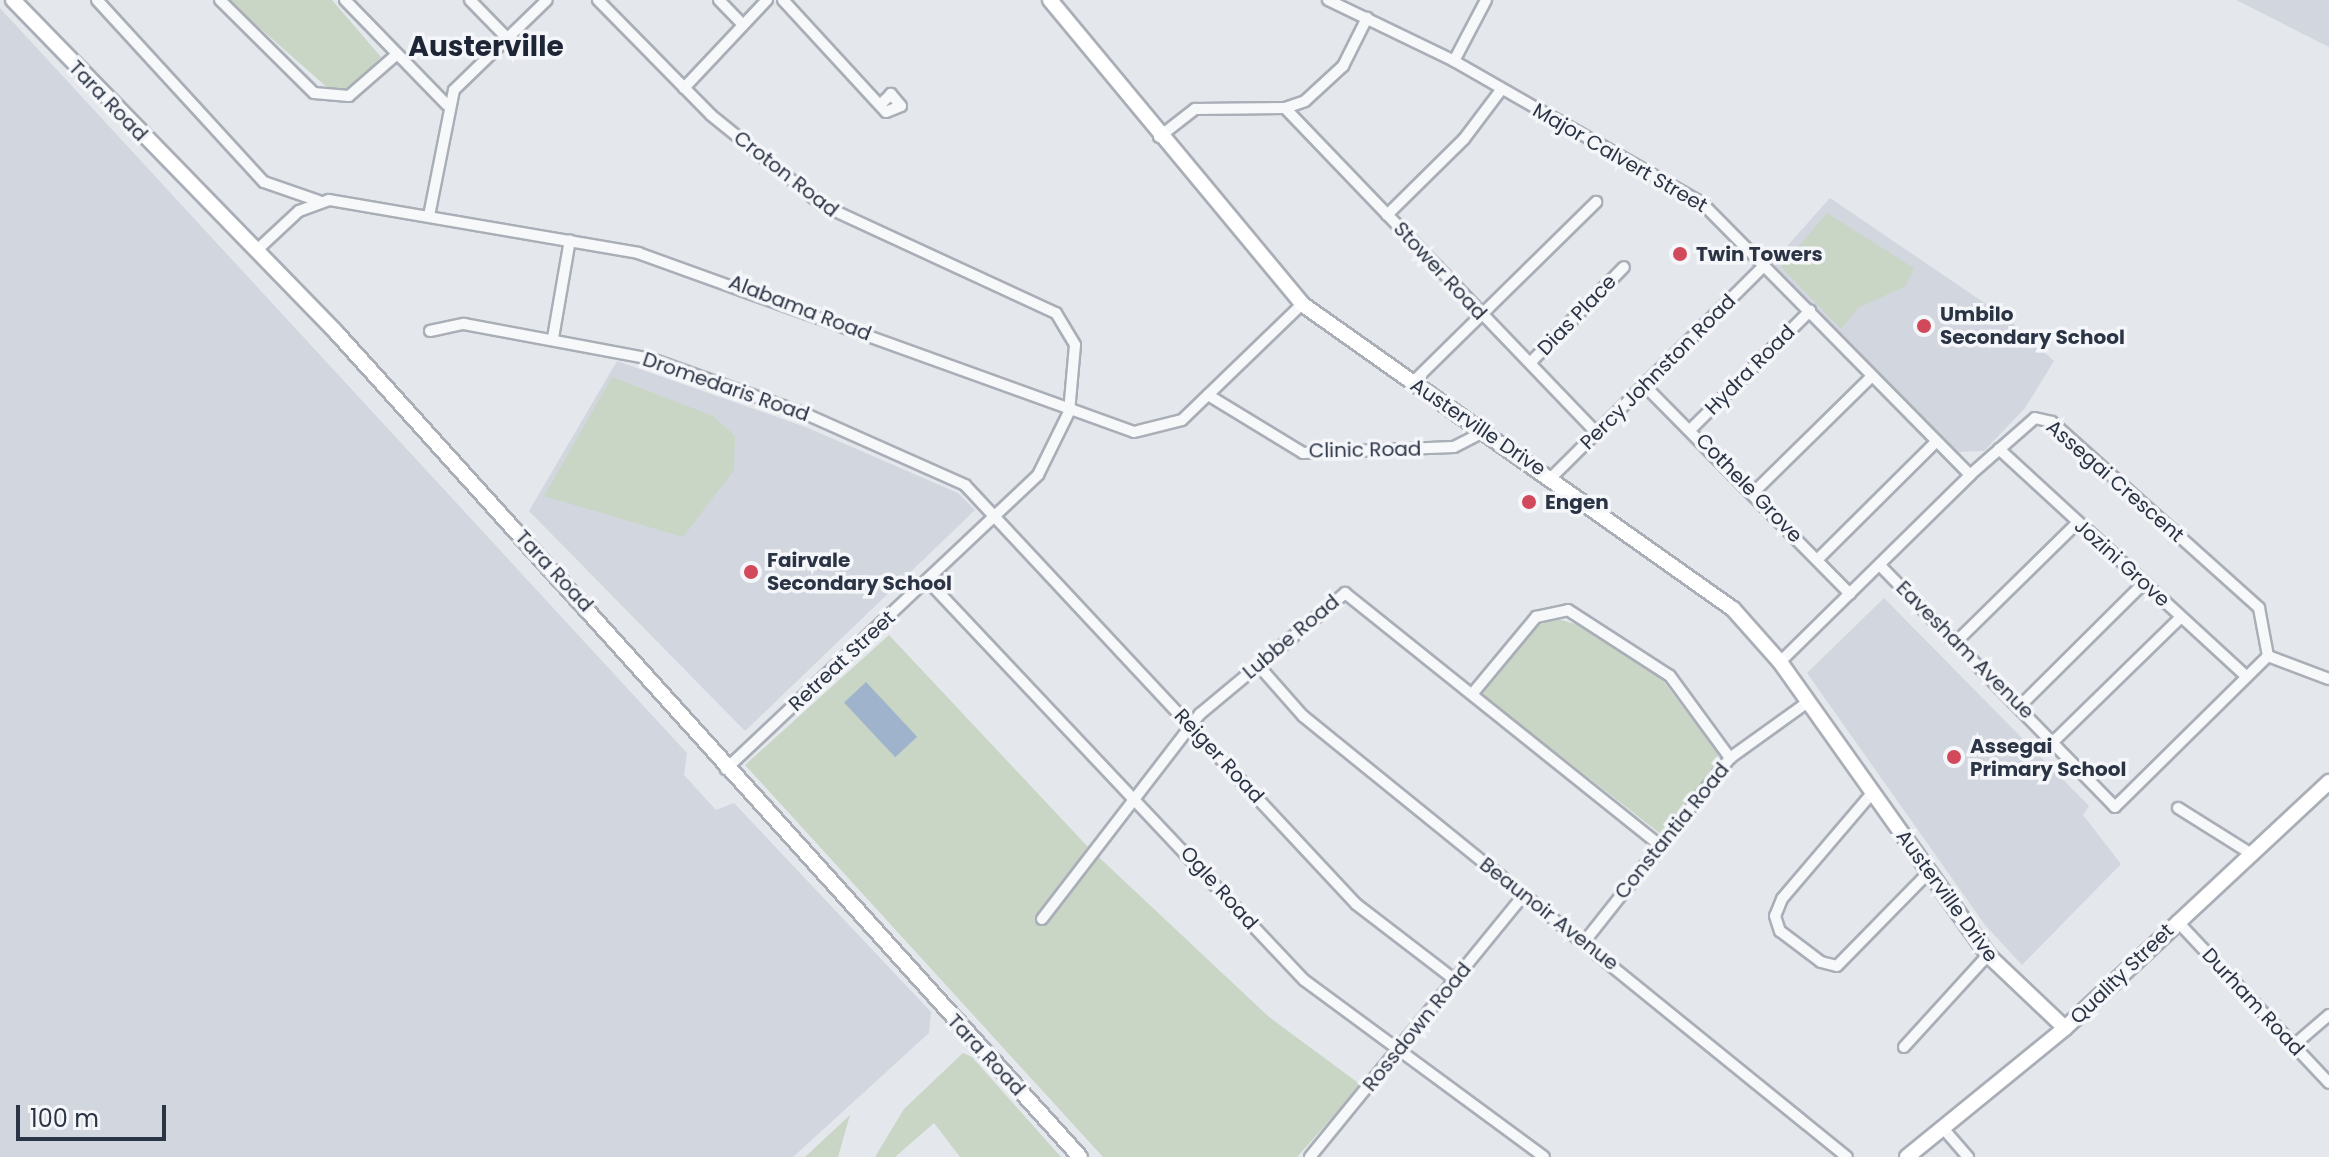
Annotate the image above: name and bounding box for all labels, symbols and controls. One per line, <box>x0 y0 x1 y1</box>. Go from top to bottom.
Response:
district label: Austerville <box>408 30 564 64</box>
street label: Tara Road <box>64 56 152 146</box>
street label: Major Calvert Street <box>1529 98 1711 218</box>
street label: Croton Road <box>729 126 843 222</box>
street label: Stower Road <box>1388 217 1492 325</box>
place label: Twin Towers <box>1696 242 1823 266</box>
marker: Twin Towers <box>1671 245 1689 263</box>
street label: Alabama Road <box>725 270 875 346</box>
street label: Dias Place <box>1533 270 1621 360</box>
street label: Percy Johnston Road <box>1575 289 1741 455</box>
place label: Umbilo Secondary School <box>1940 302 2125 349</box>
marker: Umbilo Secondary School <box>1915 317 1933 335</box>
street label: Hydra Road <box>1700 320 1800 420</box>
street label: Dromedaris Road <box>640 347 812 427</box>
street label: Austerville Drive <box>1406 373 1550 481</box>
street label: Assegai Crescent <box>2041 415 2189 547</box>
street label: Cothele Grove <box>1691 428 1807 548</box>
street label: Clinic Road <box>1309 437 1421 463</box>
place label: Engen <box>1545 490 1609 514</box>
marker: Engen <box>1520 493 1538 511</box>
street label: Jozini Grove <box>2069 514 2175 612</box>
street label: Tara Road <box>510 525 598 617</box>
place label: Fairvale Secondary School <box>767 548 952 595</box>
marker: Fairvale Secondary School <box>742 563 760 581</box>
street label: Eavesham Avenue <box>1891 576 2039 724</box>
street label: Lubbe Road <box>1238 590 1344 684</box>
street label: Retreat Street <box>784 606 900 716</box>
street label: Reiger Road <box>1169 704 1269 808</box>
place label: Assegai Primary School <box>1970 734 2126 781</box>
marker: Assegai Primary School <box>1945 748 1963 766</box>
street label: Constantia Road <box>1610 758 1734 904</box>
street label: Austerville Drive <box>1891 825 2003 967</box>
street label: Ogle Road <box>1175 841 1263 935</box>
street label: Beaunoir Avenue <box>1475 852 1623 976</box>
street label: Quality Street <box>2065 919 2179 1029</box>
street label: Durham Road <box>2197 943 2309 1061</box>
street label: Rossdown Road <box>1358 958 1476 1096</box>
street label: Tara Road <box>942 1009 1030 1101</box>
scale bar <box>20 1089 170 1139</box>
text: 100 m <box>30 1102 99 1135</box>

